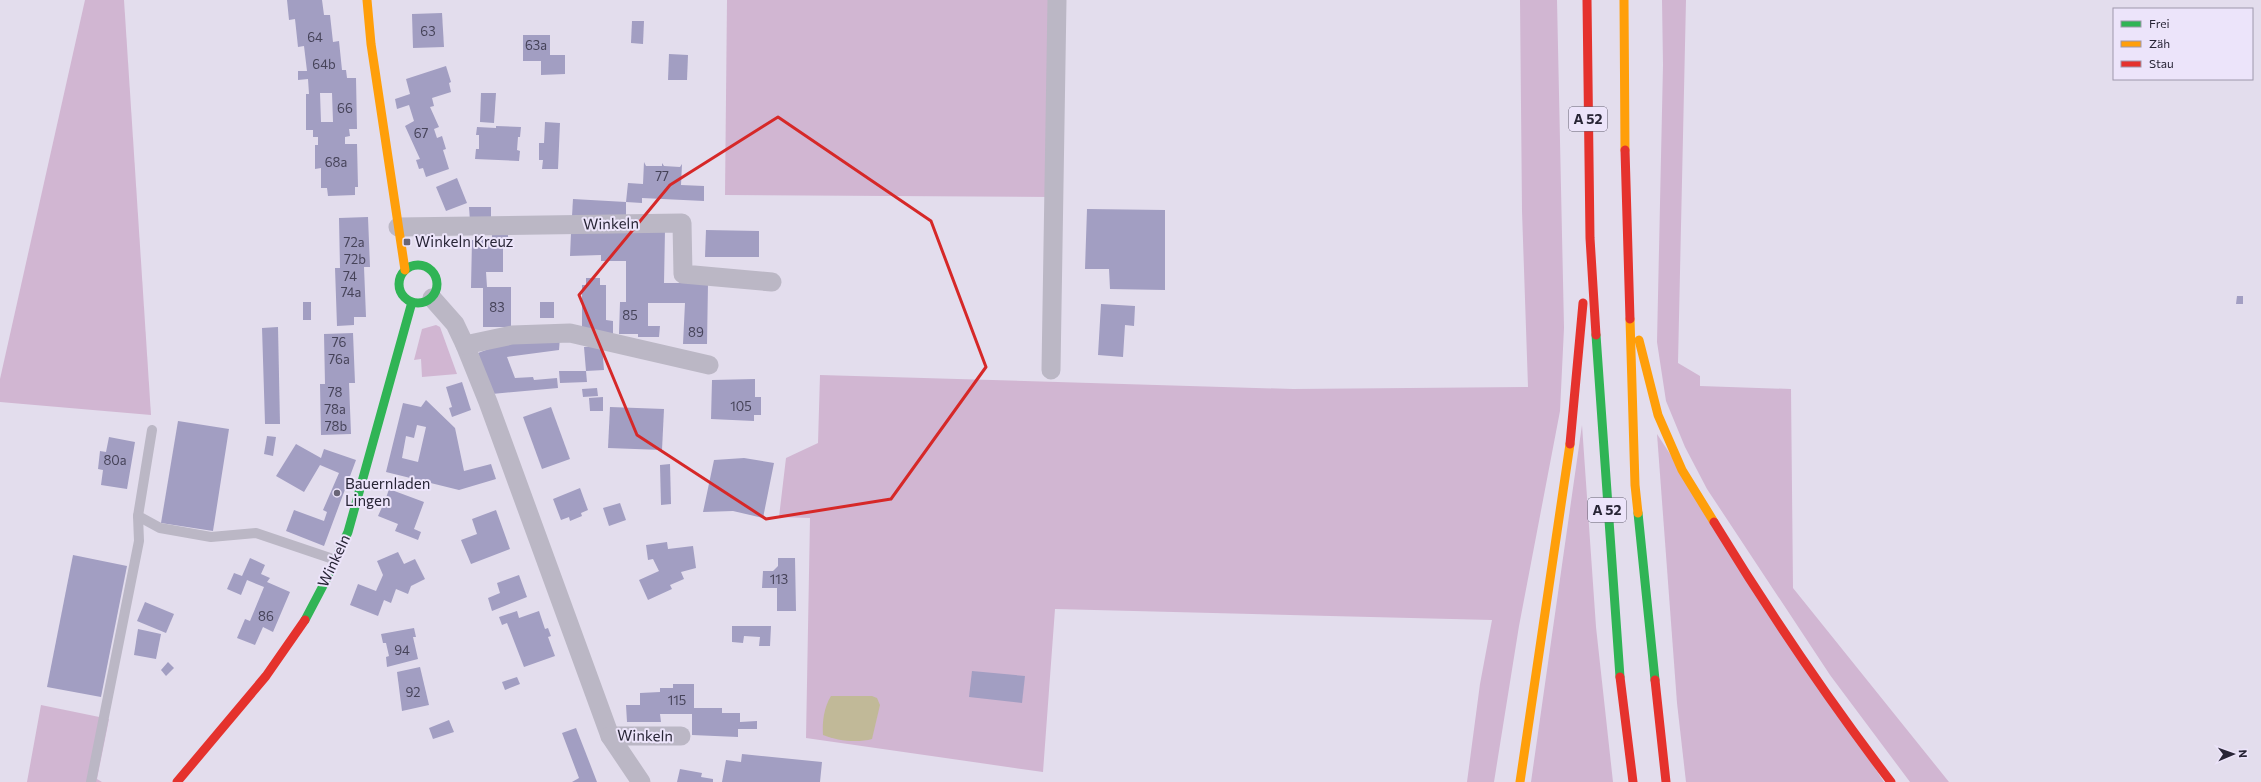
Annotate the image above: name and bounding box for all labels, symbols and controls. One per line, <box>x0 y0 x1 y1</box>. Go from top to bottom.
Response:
legend <box>2113 8 2253 80</box>
text: Frei <box>2149 16 2170 30</box>
house number: 63 <box>420 23 436 39</box>
house number: 64 <box>307 29 323 45</box>
text: Zäh <box>2149 36 2170 50</box>
house number: 63a <box>525 37 547 53</box>
house number: 64b <box>312 56 336 72</box>
text: Stau <box>2149 56 2174 70</box>
house number: 66 <box>337 100 353 116</box>
road number: A 52 <box>1569 107 1607 131</box>
house number: 67 <box>414 125 428 141</box>
house number: 68a <box>325 154 347 170</box>
house number: 77 <box>655 168 669 184</box>
street label: Winkeln <box>583 214 639 232</box>
place label: Winkeln Kreuz <box>415 232 513 250</box>
house number: 72a <box>344 234 364 250</box>
marker: Winkeln Kreuz <box>402 237 412 247</box>
house number: 72b <box>344 251 366 267</box>
house number: 74 <box>343 268 357 284</box>
house number: 74a <box>341 284 361 300</box>
house number: 83 <box>489 299 505 315</box>
house number: 85 <box>622 307 638 323</box>
house number: 89 <box>688 324 704 340</box>
house number: 76 <box>332 334 346 350</box>
house number: 76a <box>328 351 350 367</box>
house number: 78 <box>328 384 342 400</box>
house number: 105 <box>730 398 752 414</box>
house number: 78a <box>324 401 346 417</box>
house number: 78b <box>325 418 348 434</box>
house number: 80a <box>103 452 127 468</box>
place label: Bauernladen Lingen <box>345 474 430 509</box>
marker: Bauernladen Lingen <box>332 488 342 498</box>
road number: A 52 <box>1588 498 1626 522</box>
street label: Winkeln <box>313 531 353 590</box>
house number: 113 <box>770 571 788 587</box>
house number: 86 <box>258 608 274 624</box>
house number: 94 <box>394 642 410 658</box>
house number: 92 <box>405 684 421 700</box>
house number: 115 <box>668 692 686 708</box>
street label: Winkeln <box>617 726 673 744</box>
north arrow <box>2213 734 2253 774</box>
text: N <box>2237 749 2250 758</box>

